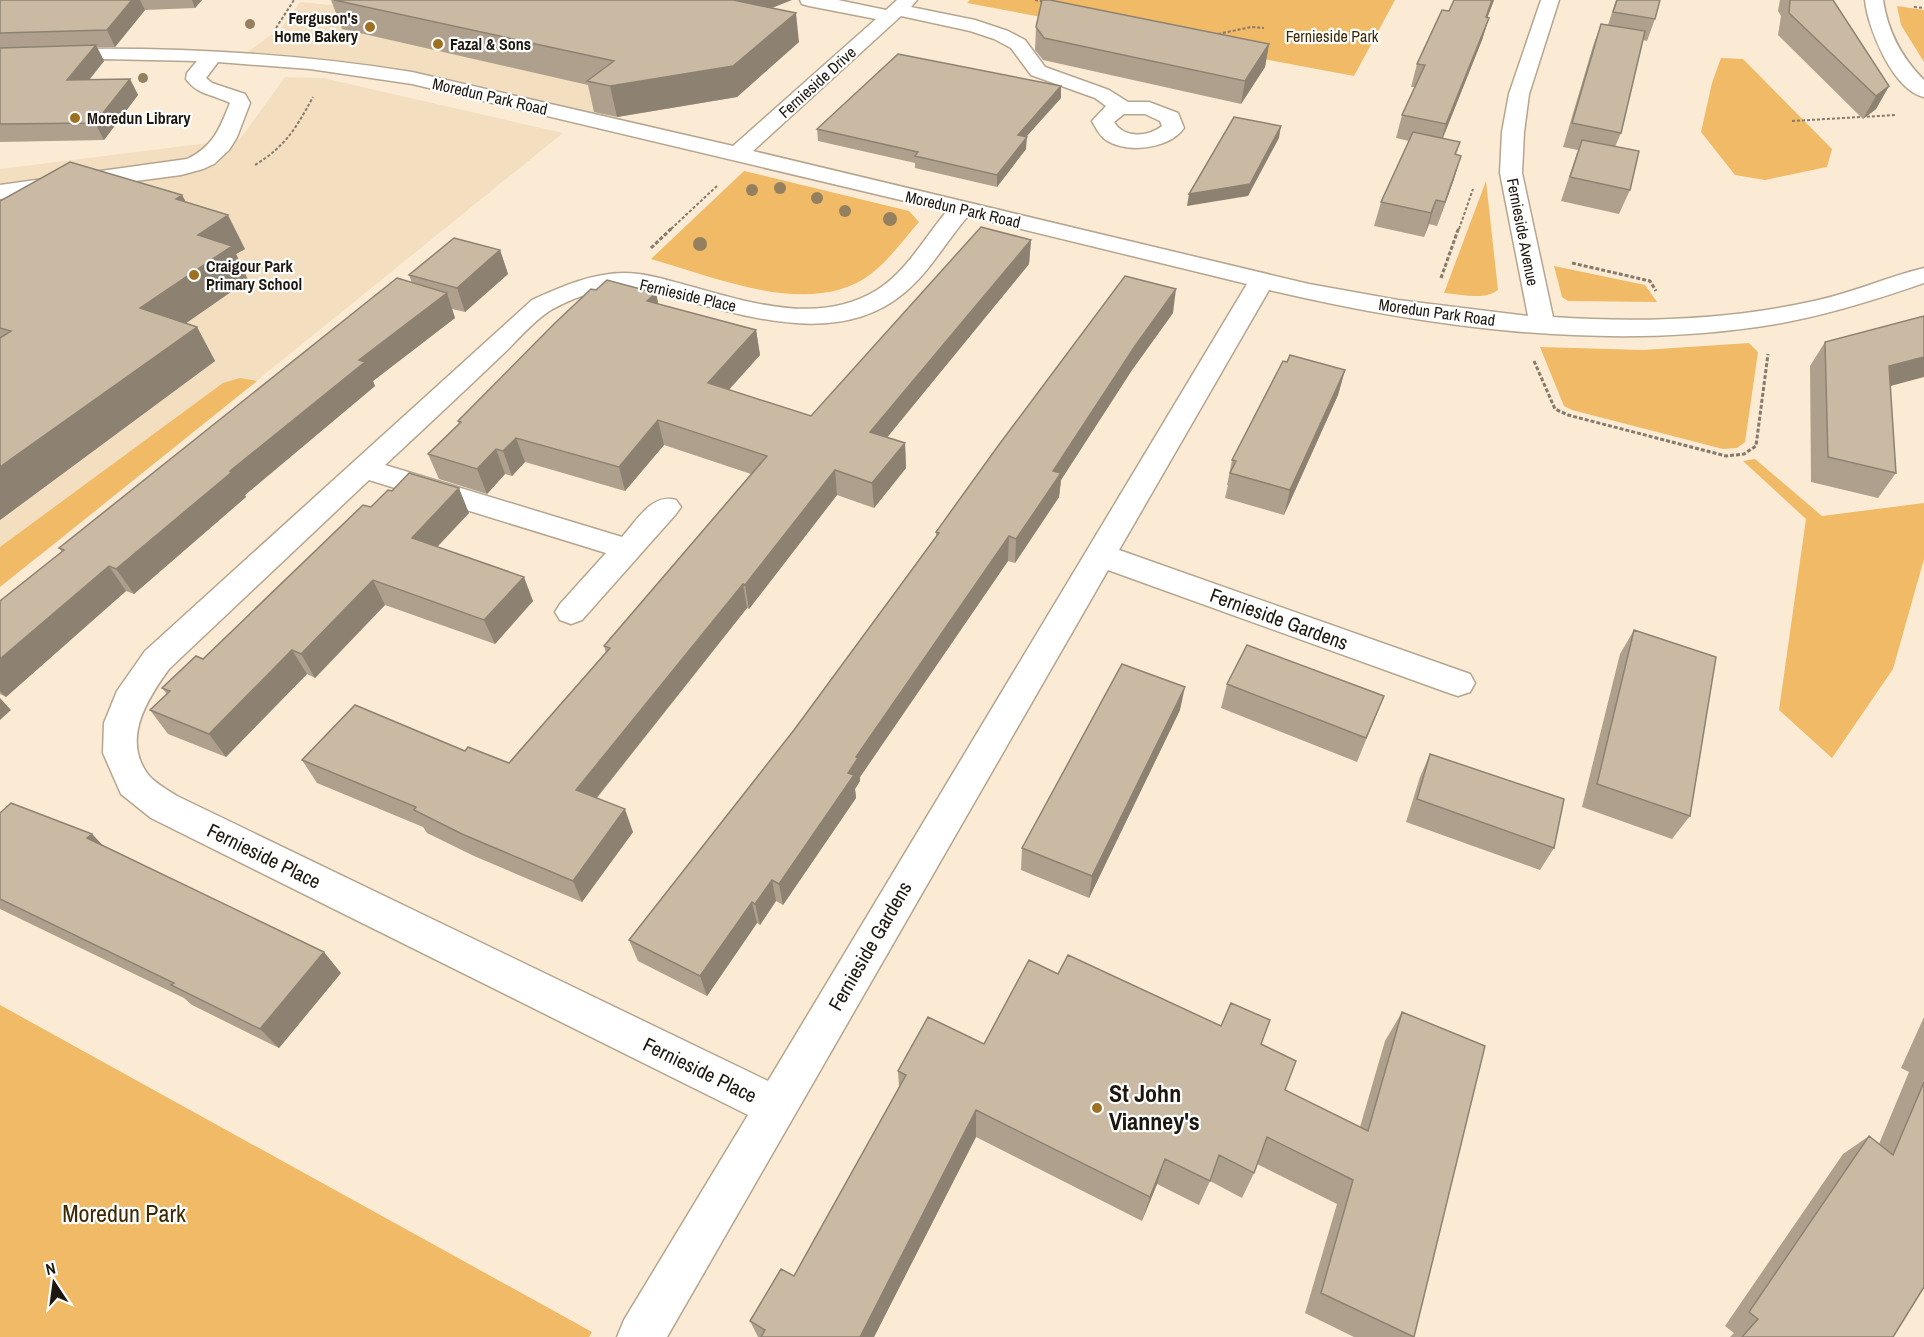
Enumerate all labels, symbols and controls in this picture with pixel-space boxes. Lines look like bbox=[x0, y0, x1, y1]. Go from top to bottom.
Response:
place label: Ferguson's Home Bakery bbox=[274, 7, 359, 47]
marker: Ferguson's Home Bakery bbox=[363, 20, 377, 34]
park label: Fernieside Park bbox=[1286, 25, 1379, 47]
place label: Fazal & Sons bbox=[450, 33, 531, 55]
marker: Fazal & Sons bbox=[431, 37, 445, 51]
street label: Fernieside Drive bbox=[774, 41, 860, 123]
street label: Moredun Park Road bbox=[430, 72, 550, 120]
place label: Moredun Library bbox=[87, 107, 191, 129]
marker: Moredun Library bbox=[68, 111, 82, 125]
street label: Fernieside Avenue bbox=[1502, 176, 1544, 288]
street label: Moredun Park Road bbox=[903, 185, 1023, 233]
place label: Craigour Park Primary School bbox=[206, 255, 302, 295]
marker: Craigour Park Primary School bbox=[187, 268, 201, 282]
street label: Fernieside Place bbox=[638, 273, 738, 317]
street label: Moredun Park Road bbox=[1377, 293, 1497, 331]
street label: Fernieside Gardens bbox=[1206, 581, 1352, 656]
street label: Fernieside Place bbox=[203, 816, 325, 895]
street label: Fernieside Gardens bbox=[822, 876, 918, 1015]
street label: Fernieside Place bbox=[639, 1030, 761, 1109]
place label: St John Vianney's bbox=[1109, 1077, 1200, 1137]
marker: St John Vianney's bbox=[1090, 1101, 1104, 1115]
park label: Moredun Park bbox=[62, 1197, 186, 1229]
north arrow bbox=[24, 1253, 84, 1313]
text: N bbox=[44, 1257, 58, 1280]

